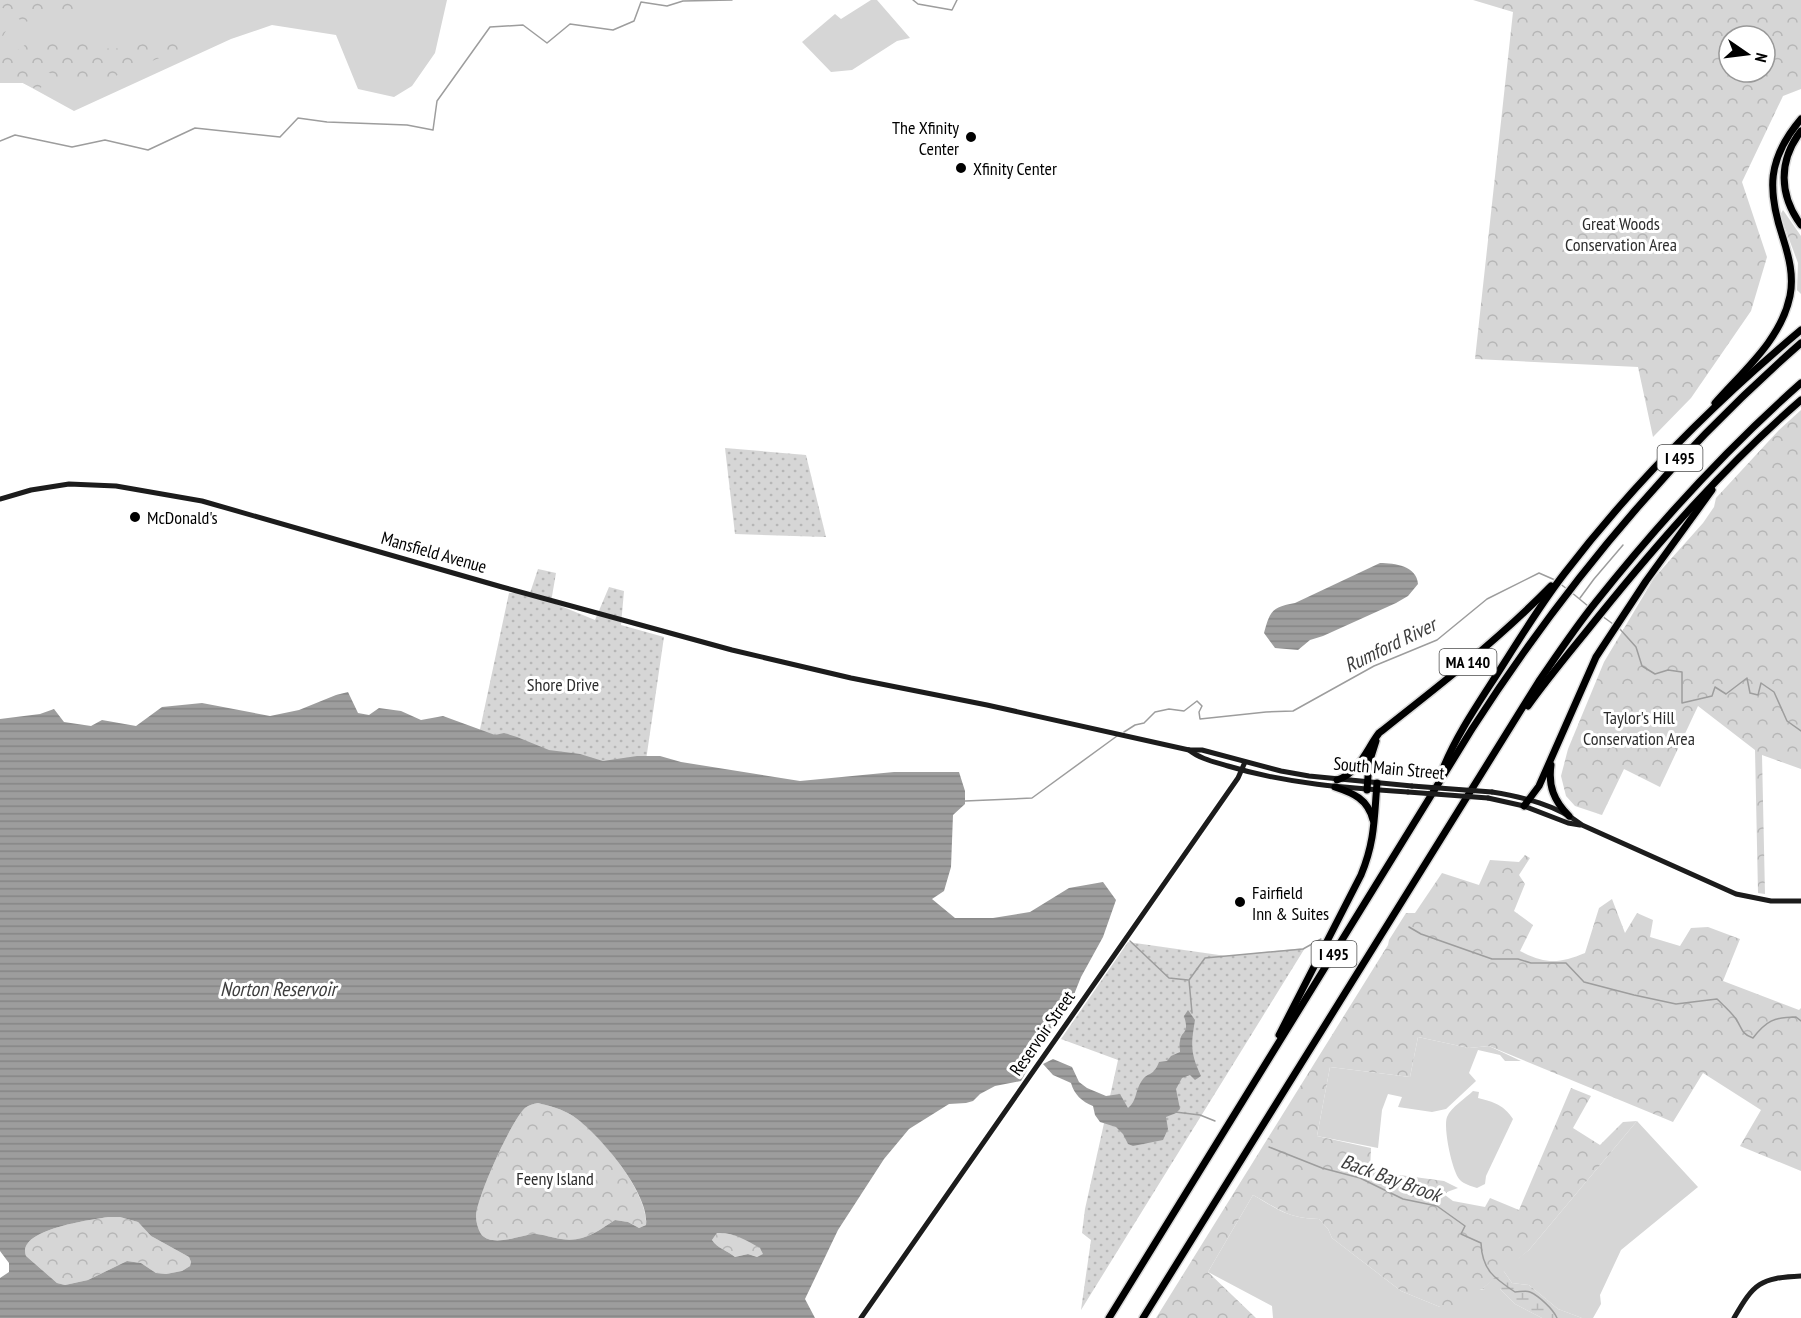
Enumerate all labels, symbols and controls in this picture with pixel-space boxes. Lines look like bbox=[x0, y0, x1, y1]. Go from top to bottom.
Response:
north arrow bbox=[1717, 24, 1777, 84]
text: N bbox=[1751, 51, 1772, 64]
place label: The Xfinity Center bbox=[892, 116, 959, 160]
marker: The Xfinity Center bbox=[964, 130, 978, 144]
place label: Xfinity Center bbox=[973, 157, 1057, 180]
marker: Xfinity Center bbox=[954, 161, 968, 175]
park label: Great Woods Conservation Area bbox=[1565, 212, 1677, 256]
road number: I 495 bbox=[1658, 445, 1702, 471]
place label: McDonald's bbox=[147, 506, 218, 529]
marker: McDonald's bbox=[128, 510, 142, 524]
street label: Mansfield Avenue bbox=[379, 526, 489, 578]
water label: Rumford River bbox=[1340, 611, 1442, 678]
road number: MA 140 bbox=[1440, 649, 1496, 675]
park label: Shore Drive bbox=[527, 673, 599, 696]
park label: Taylor's Hill Conservation Area bbox=[1583, 706, 1695, 750]
street label: South Main Street bbox=[1332, 752, 1446, 784]
place label: Fairfield Inn & Suites bbox=[1252, 881, 1329, 925]
marker: Fairfield Inn & Suites bbox=[1233, 895, 1247, 909]
road number: I 495 bbox=[1312, 941, 1356, 967]
water label: Norton Reservoir bbox=[220, 976, 339, 1002]
street label: Reservoir Street bbox=[1004, 986, 1080, 1080]
water label: Back Bay Brook bbox=[1337, 1148, 1447, 1209]
park label: Feeny Island bbox=[516, 1167, 594, 1190]

